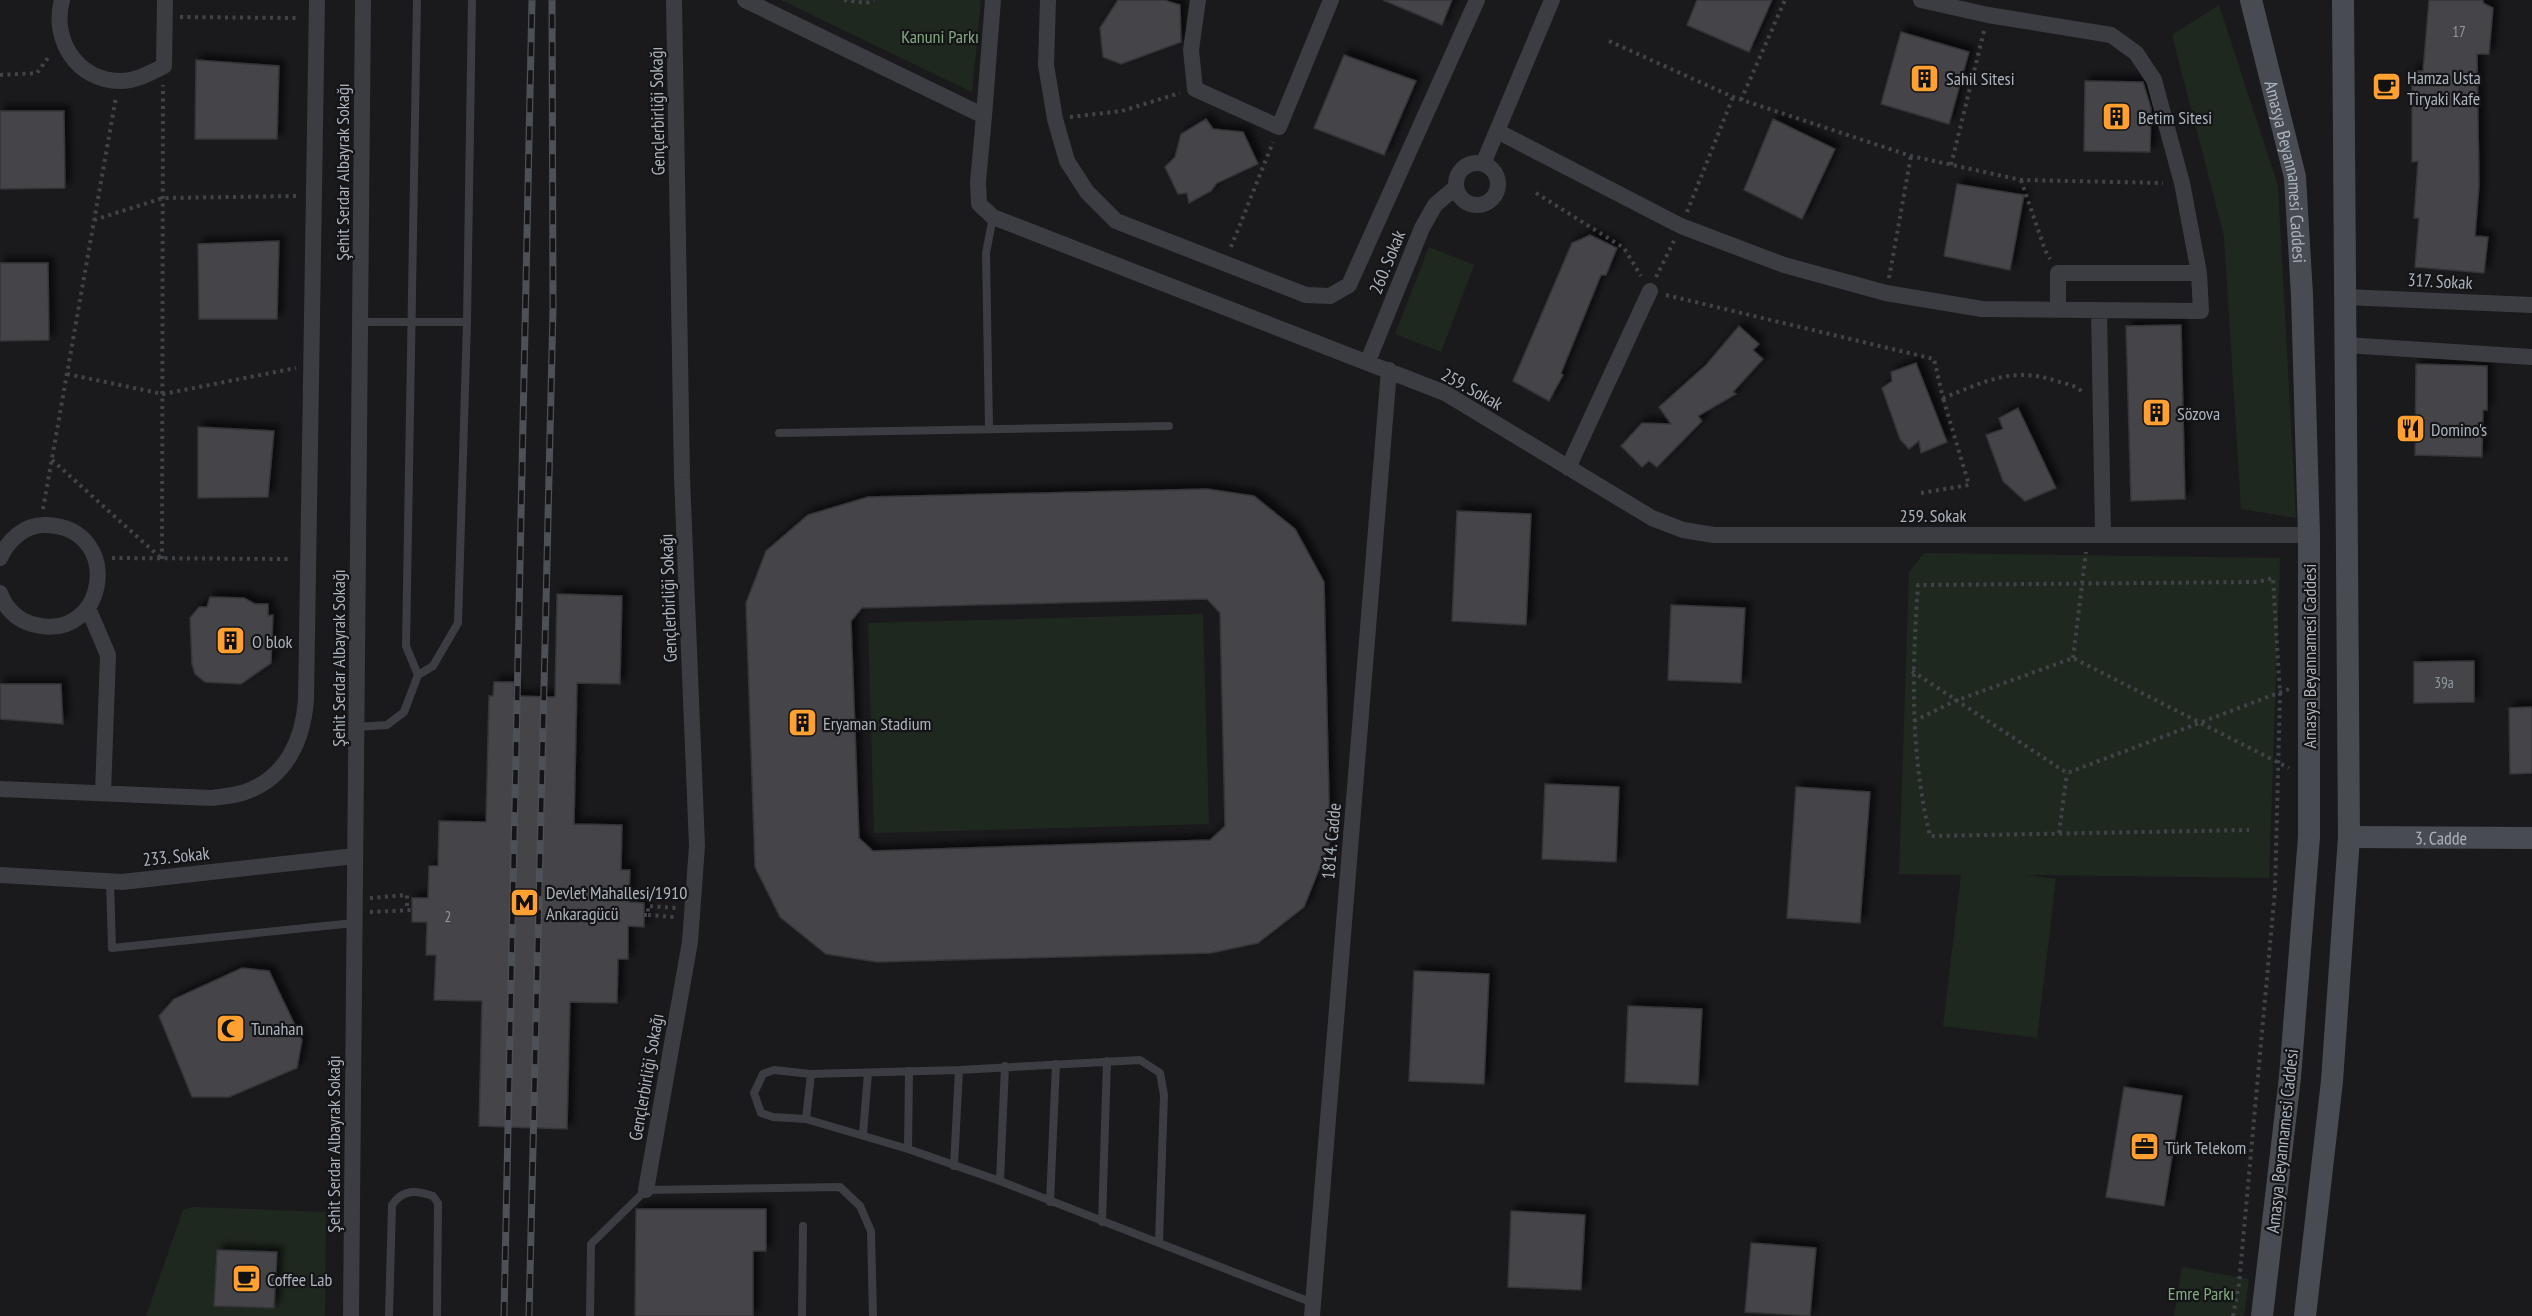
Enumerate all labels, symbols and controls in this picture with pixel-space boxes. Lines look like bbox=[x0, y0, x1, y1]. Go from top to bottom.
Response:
house number: 17 bbox=[2452, 22, 2466, 41]
park label: Kanuni Parkı bbox=[901, 25, 979, 48]
street label: Gençlerbirliği Sokağı bbox=[644, 46, 670, 176]
building icon: Sahil Sitesi bbox=[1909, 62, 1941, 94]
place label: Hamza Usta Tiryaki Kafe bbox=[2407, 66, 2481, 110]
place label: Sahil Sitesi bbox=[1946, 67, 2015, 90]
cafe icon: Hamza Usta Tiryaki Kafe bbox=[2370, 71, 2402, 103]
street label: Amasya Beyannamesi Caddesi bbox=[2260, 78, 2312, 264]
street label: Şehit Serdar Albayrak Sokağı bbox=[331, 83, 354, 261]
building icon: Betim Sitesi bbox=[2101, 101, 2133, 133]
place label: Betim Sitesi bbox=[2138, 106, 2212, 129]
street label: 260. Sokak bbox=[1364, 227, 1410, 297]
street label: 317. Sokak bbox=[2407, 268, 2473, 294]
street label: 259. Sokak bbox=[1437, 363, 1507, 415]
building icon: Sözova bbox=[2140, 397, 2172, 429]
place label: Sözova bbox=[2177, 402, 2220, 425]
restaurant icon: Domino's bbox=[2394, 413, 2426, 445]
place label: Domino's bbox=[2431, 418, 2487, 441]
street label: 259. Sokak bbox=[1900, 504, 1966, 527]
street label: Gençlerbirliği Sokağı bbox=[654, 533, 682, 663]
street label: Amasya Beyannamesi Caddesi bbox=[2298, 563, 2321, 749]
street label: Şehit Serdar Albayrak Sokağı bbox=[327, 569, 350, 747]
building icon: O blok bbox=[215, 625, 247, 657]
place label: O blok bbox=[252, 630, 292, 653]
house number: 39a bbox=[2434, 673, 2454, 692]
building icon: Eryaman Stadium bbox=[786, 707, 818, 739]
place label: Eryaman Stadium bbox=[823, 712, 931, 735]
street label: 1814. Cadde bbox=[1316, 802, 1346, 880]
street label: 3. Cadde bbox=[2415, 826, 2467, 849]
street label: 233. Sokak bbox=[142, 841, 210, 871]
place label: Devlet Mahallesi/1910 Ankaragücü bbox=[546, 881, 687, 925]
metro station icon: Devlet Mahallesi/1910 Ankaragücü bbox=[509, 886, 541, 918]
house number: 2 bbox=[445, 907, 451, 926]
mosque icon: Tunahan bbox=[214, 1012, 246, 1044]
street label: Gençlerbirliği Sokağı bbox=[623, 1012, 669, 1142]
place label: Tunahan bbox=[251, 1017, 303, 1040]
street label: Amasya Beyannamesi Caddesi bbox=[2261, 1048, 2303, 1234]
street label: Şehit Serdar Albayrak Sokağı bbox=[322, 1055, 345, 1233]
office icon: Türk Telekom bbox=[2128, 1131, 2160, 1163]
place label: Türk Telekom bbox=[2165, 1136, 2246, 1159]
cafe icon: Coffee Lab bbox=[230, 1263, 262, 1295]
place label: Coffee Lab bbox=[267, 1268, 332, 1291]
park label: Emre Parkı bbox=[2168, 1282, 2234, 1305]

